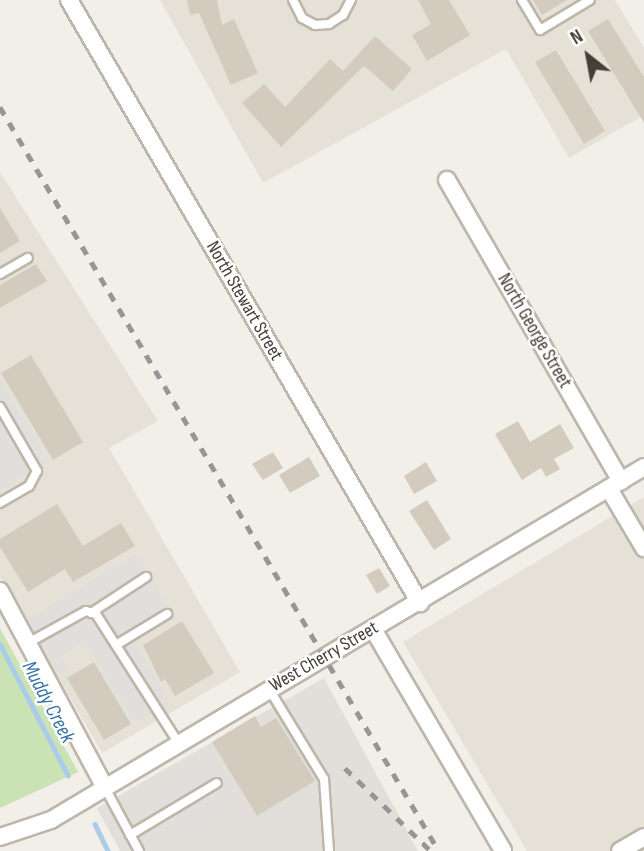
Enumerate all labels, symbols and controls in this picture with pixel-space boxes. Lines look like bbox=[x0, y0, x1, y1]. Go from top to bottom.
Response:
north arrow bbox=[553, 21, 623, 91]
text: N bbox=[567, 25, 587, 50]
street label: North Stewart Street bbox=[201, 237, 287, 365]
street label: North George Street bbox=[492, 270, 576, 392]
street label: West Cherry Street bbox=[266, 617, 382, 697]
water label: Muddy Creek bbox=[16, 657, 80, 747]

